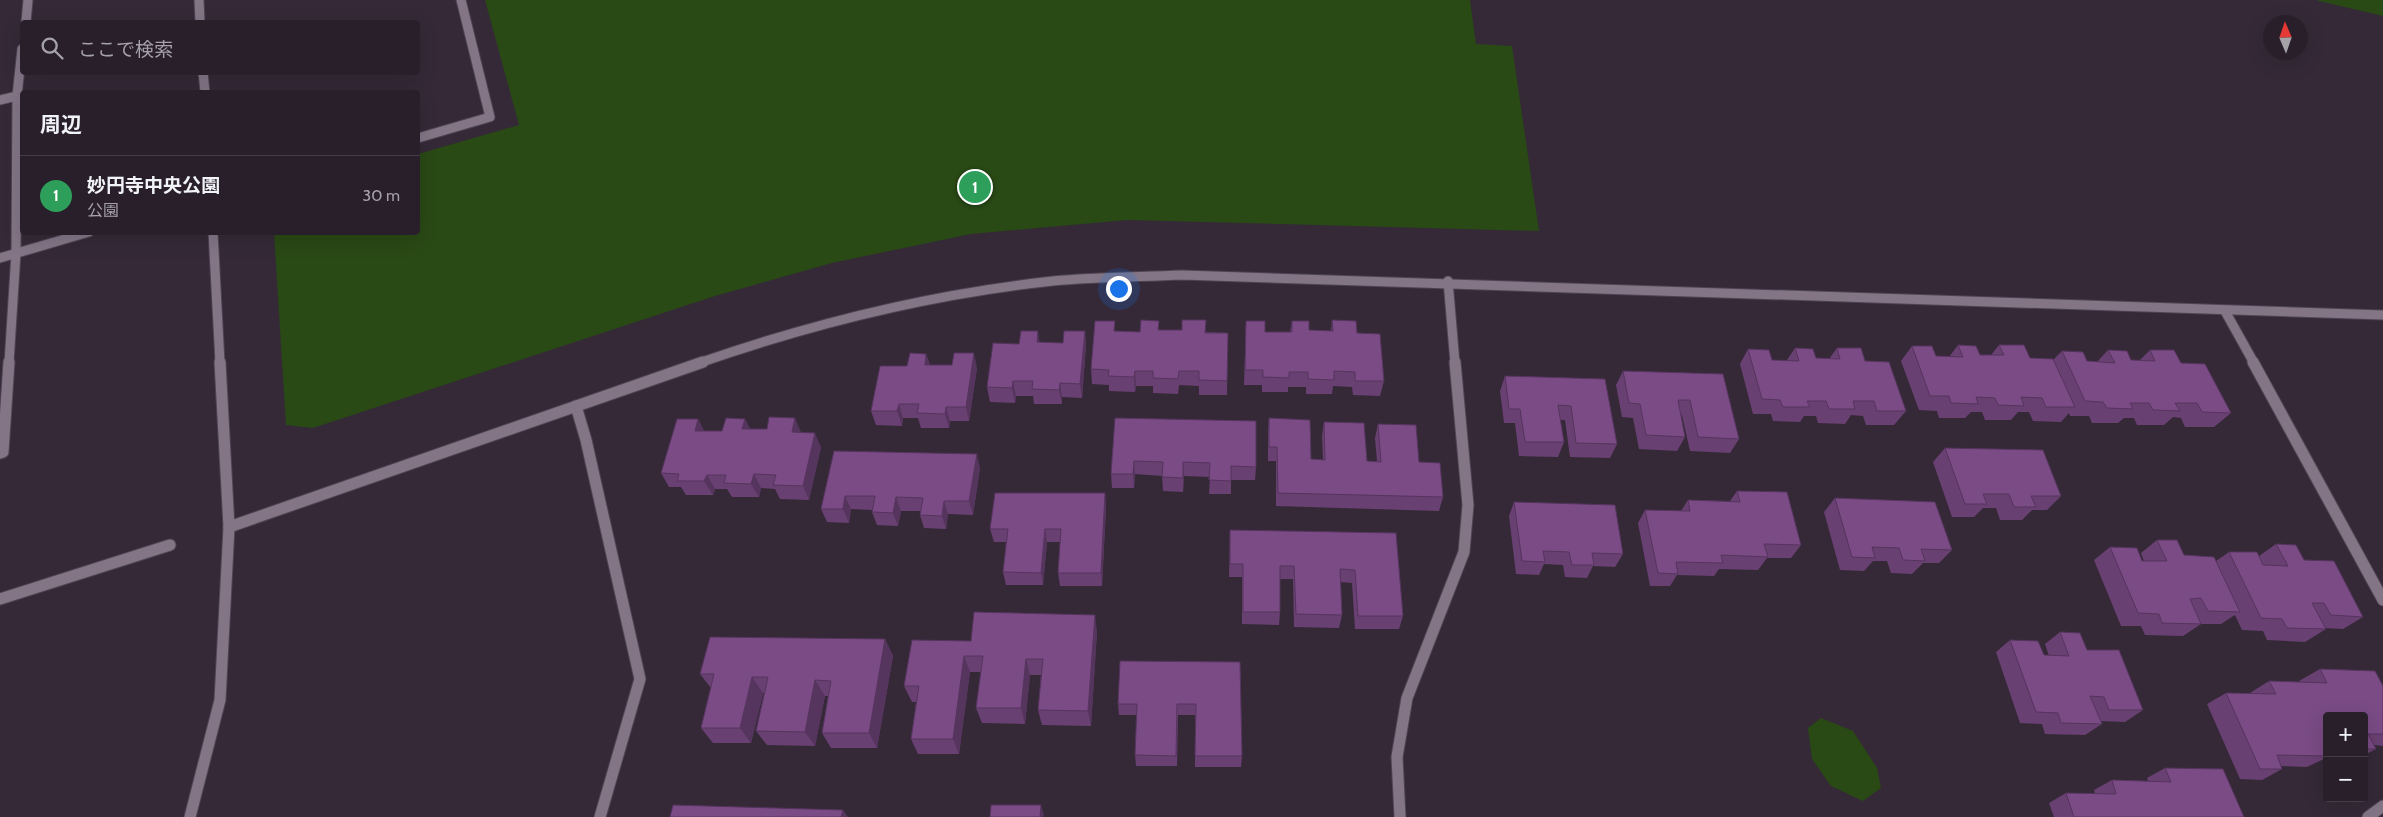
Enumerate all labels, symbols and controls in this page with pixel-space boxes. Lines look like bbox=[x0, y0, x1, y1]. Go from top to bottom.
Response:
north arrow bbox=[2263, 15, 2308, 60]
search box bbox=[20, 20, 420, 75]
icon: search bbox=[38, 34, 66, 62]
text: ここで検索 bbox=[78, 38, 173, 61]
text: 周辺 bbox=[40, 112, 82, 137]
pin: 1 bbox=[959, 168, 991, 206]
text: 妙円寺中央公園 bbox=[87, 174, 220, 197]
text: 1 bbox=[53, 186, 59, 205]
text: 30 m bbox=[363, 186, 400, 205]
text: 公園 bbox=[87, 201, 119, 220]
your location bbox=[1106, 276, 1132, 302]
map controls bbox=[2323, 712, 2368, 802]
button: + bbox=[2323, 712, 2368, 757]
button: − bbox=[2323, 757, 2368, 802]

